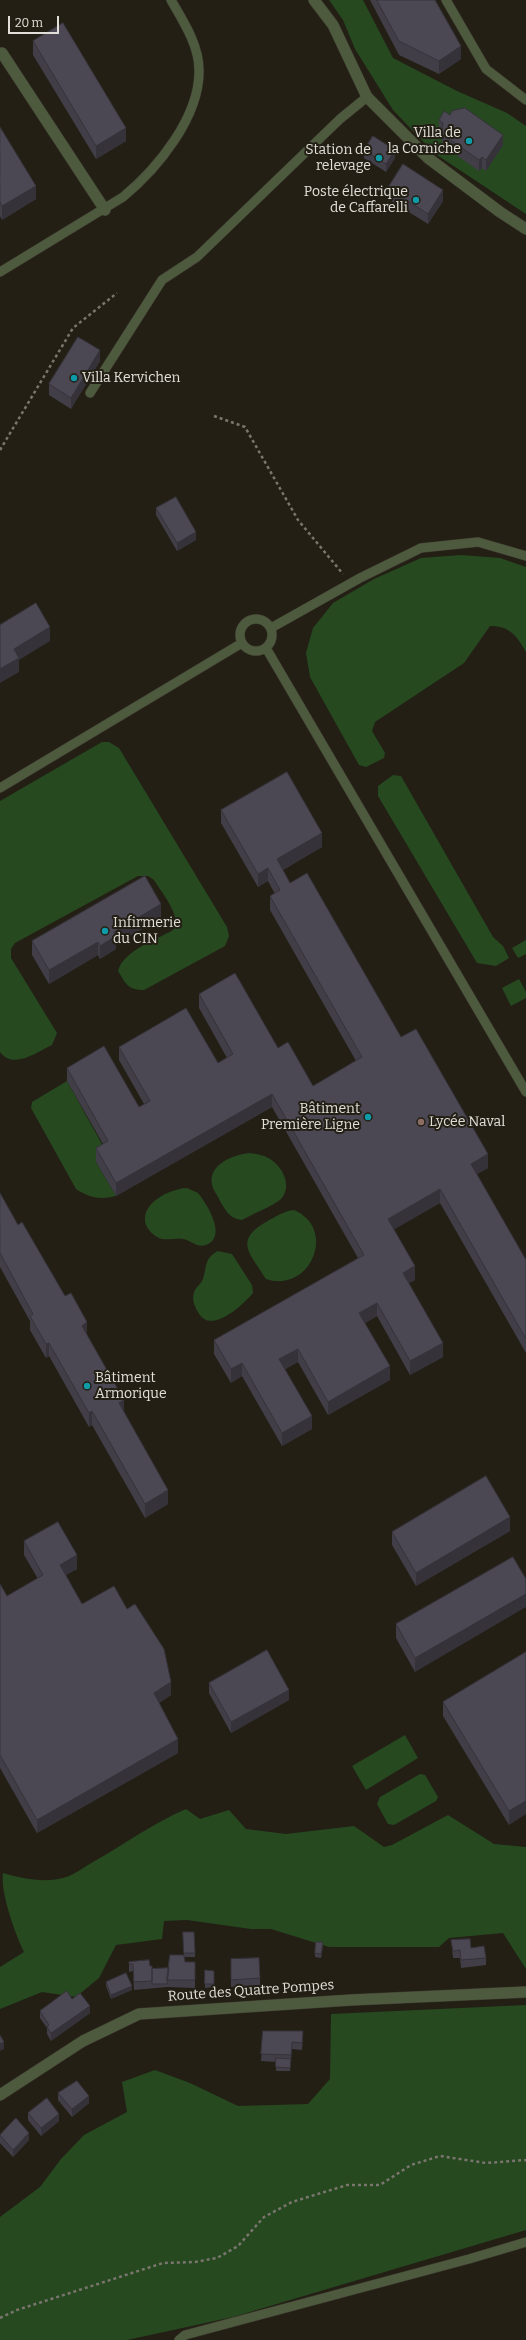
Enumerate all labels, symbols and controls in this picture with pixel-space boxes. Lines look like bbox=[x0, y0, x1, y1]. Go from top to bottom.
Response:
scale bar bbox=[10, 8, 61, 34]
text: 20 m bbox=[15, 16, 43, 30]
place label: Villa de la Corniche bbox=[388, 125, 461, 158]
marker: Villa de la Corniche bbox=[464, 136, 474, 146]
place label: Station de relevage bbox=[305, 142, 371, 174]
marker: Station de relevage bbox=[374, 153, 384, 163]
place label: Poste électrique de Caffarelli bbox=[304, 184, 408, 216]
marker: Poste électrique de Caffarelli bbox=[411, 195, 421, 205]
place label: Villa Kervichen bbox=[82, 370, 180, 386]
marker: Villa Kervichen bbox=[69, 373, 79, 383]
place label: Infirmerie du CIN bbox=[113, 915, 181, 948]
marker: Infirmerie du CIN bbox=[100, 926, 110, 936]
place label: Bâtiment Première Ligne bbox=[261, 1101, 360, 1134]
marker: Bâtiment Première Ligne bbox=[363, 1112, 373, 1122]
place label: Lycée Naval bbox=[429, 1114, 505, 1130]
marker: Lycée Naval bbox=[416, 1117, 426, 1127]
place label: Bâtiment Armorique bbox=[95, 1370, 167, 1402]
marker: Bâtiment Armorique bbox=[82, 1381, 92, 1391]
street label: Route des Quatre Pompes bbox=[167, 1977, 335, 2005]

